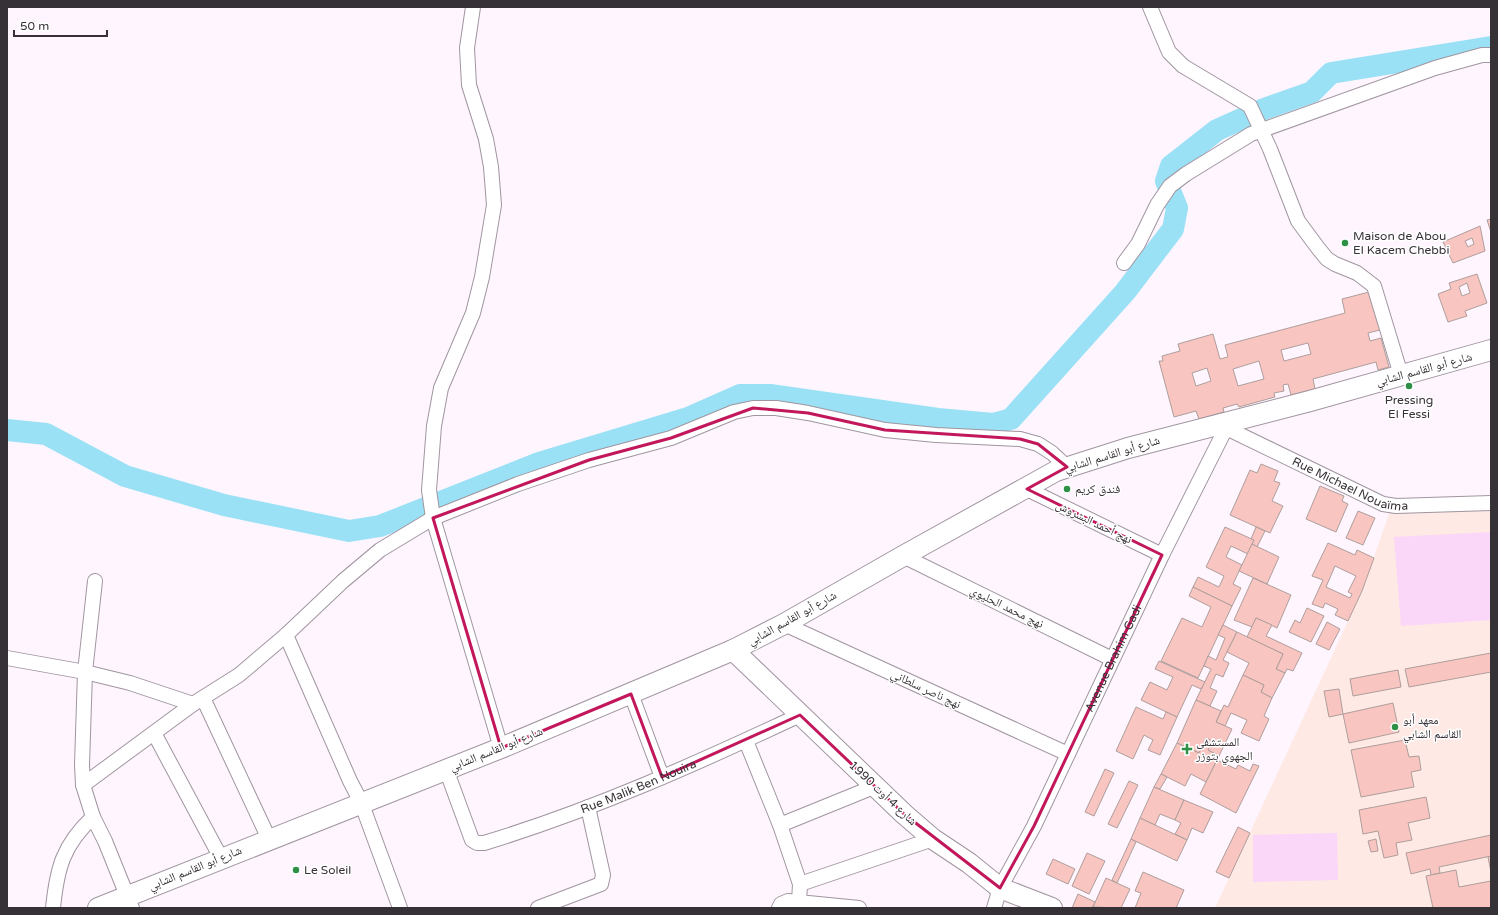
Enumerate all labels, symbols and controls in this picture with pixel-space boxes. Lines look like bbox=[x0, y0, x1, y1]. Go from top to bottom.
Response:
scale bar bbox=[14, 12, 107, 38]
text: 50 m bbox=[20, 19, 49, 33]
place label: Maison de Abou El Kacem Chebbi bbox=[1353, 229, 1449, 257]
marker: Maison de Abou El Kacem Chebbi bbox=[1340, 238, 1350, 248]
street label: شارع أبو القاسم الشابي bbox=[1374, 349, 1475, 392]
marker: Pressing El Fessi bbox=[1404, 381, 1414, 391]
place label: Pressing El Fessi bbox=[1385, 393, 1433, 421]
street label: شارع أبو القاسم الشابي bbox=[1063, 433, 1162, 478]
street label: Rue Michael Nouaïma bbox=[1290, 454, 1408, 514]
place label: فندق كريم bbox=[1075, 482, 1120, 497]
marker: فندق كريم bbox=[1062, 484, 1072, 494]
street label: نهج أحمد البشروش bbox=[1054, 498, 1134, 547]
street label: نهج محمد الحليوي bbox=[967, 583, 1046, 634]
street label: شارع أبو القاسم الشابي bbox=[745, 588, 840, 651]
street label: Avenue Brahim Gadi bbox=[1082, 603, 1144, 714]
street label: نهج ناصر سلطاني bbox=[887, 667, 963, 714]
place label: معهد أبو القاسم الشابي bbox=[1403, 713, 1462, 744]
marker: معهد أبو القاسم الشابي bbox=[1390, 722, 1400, 732]
street label: شارع أبو القاسم الشابي bbox=[447, 724, 546, 777]
place label: المستشفى الجهوي بتوزر bbox=[1195, 735, 1253, 766]
marker: المستشفى الجهوي بتوزر bbox=[1181, 743, 1193, 755]
street label: Rue Malik Ben Nouira bbox=[579, 756, 698, 816]
street label: شارع 4 أوت 1990 bbox=[846, 758, 920, 829]
street label: شارع أبو القاسم الشابي bbox=[146, 843, 245, 896]
place label: Le Soleil bbox=[304, 863, 351, 877]
marker: Le Soleil bbox=[291, 865, 301, 875]

